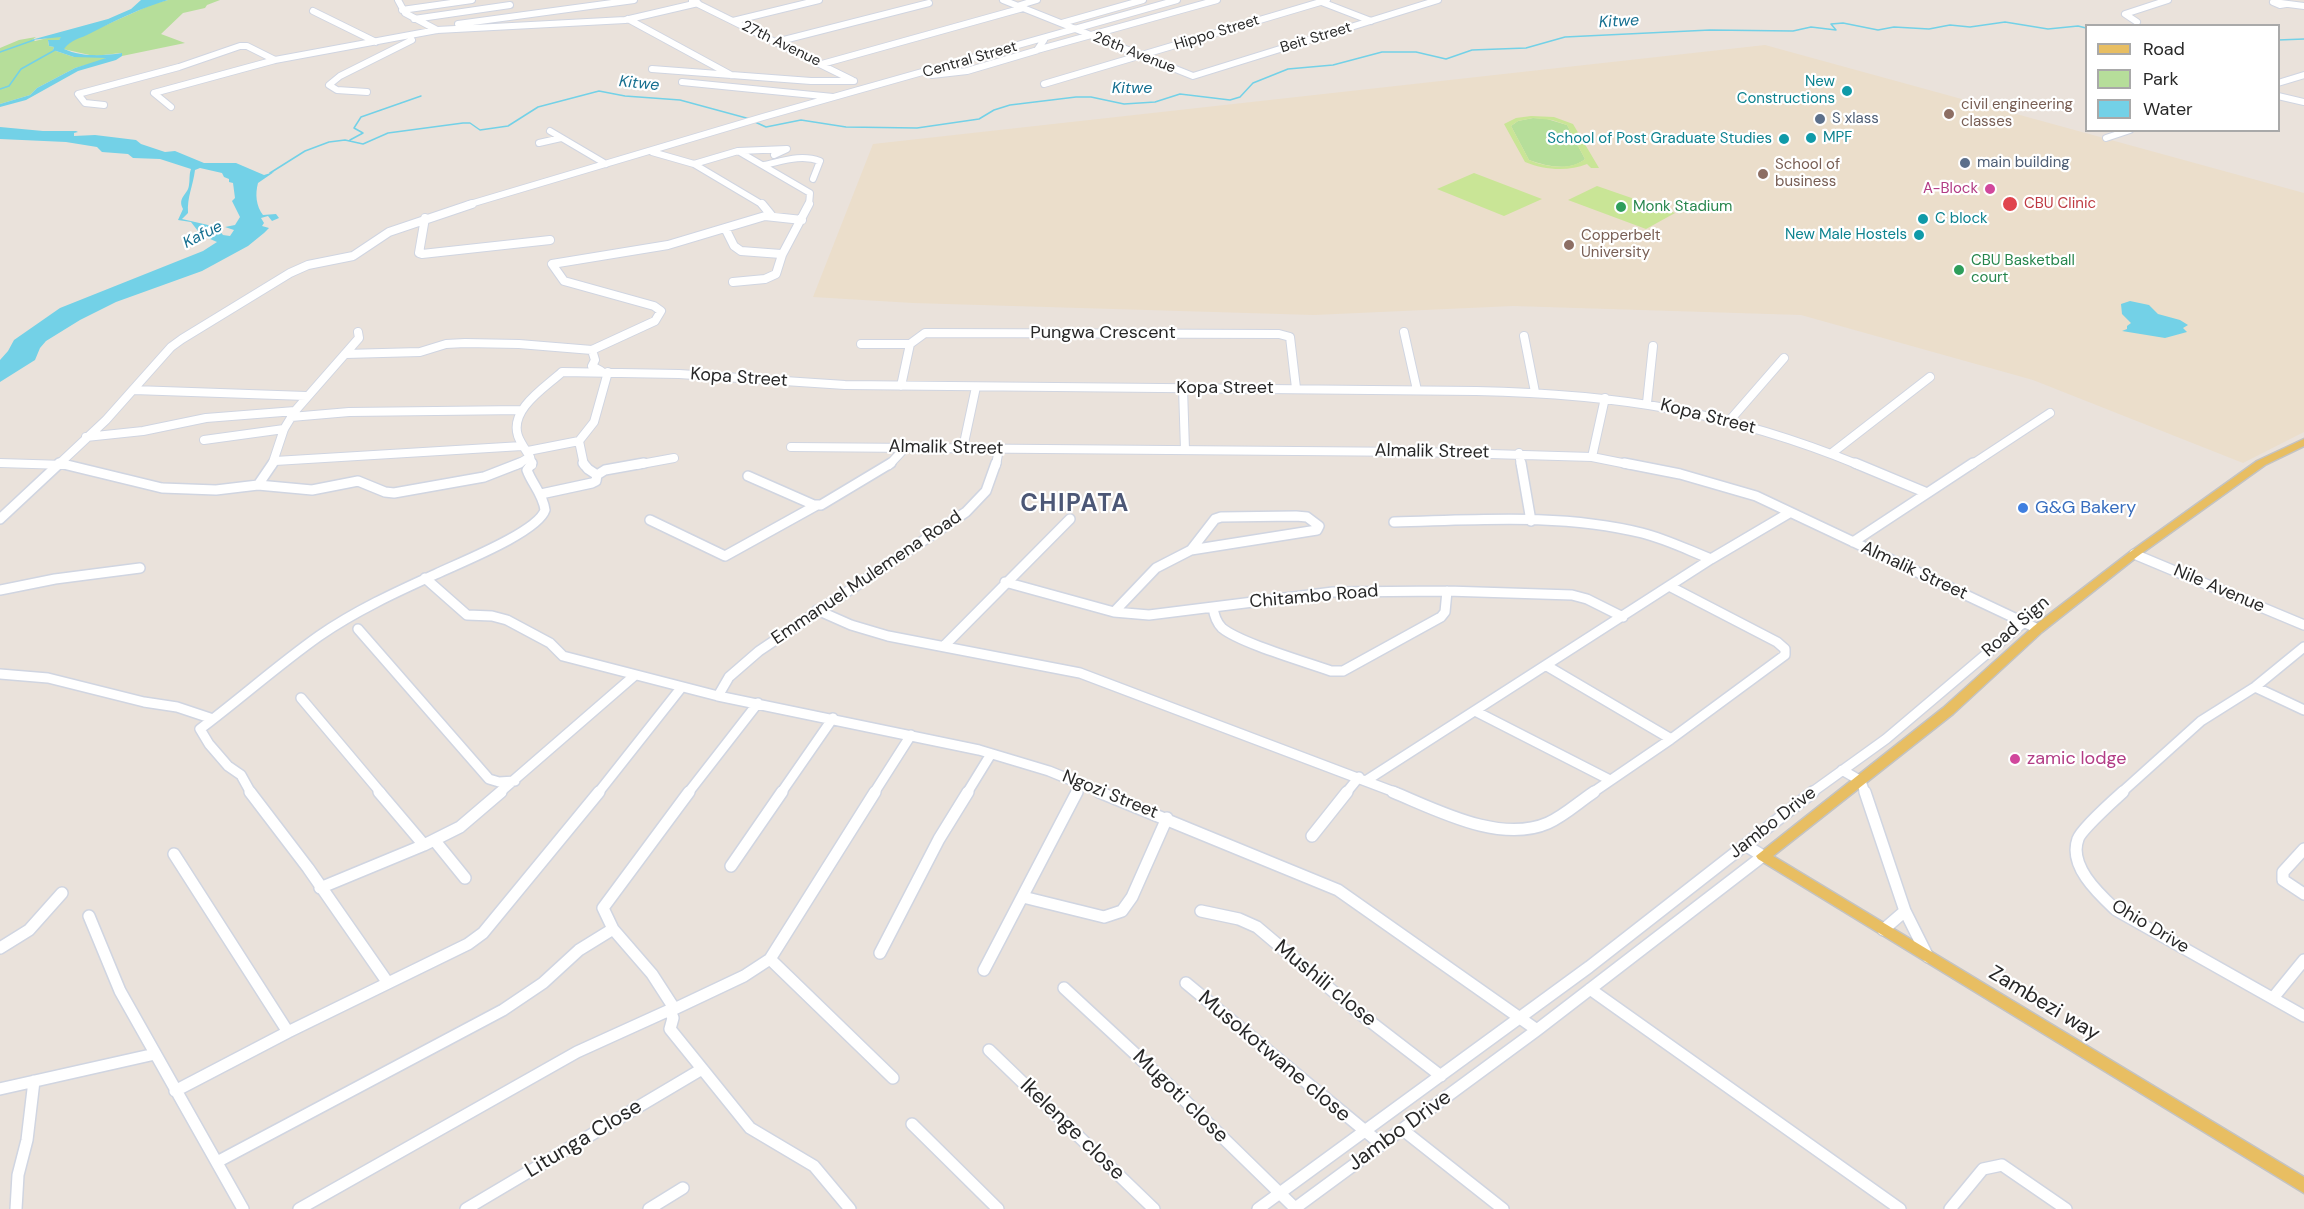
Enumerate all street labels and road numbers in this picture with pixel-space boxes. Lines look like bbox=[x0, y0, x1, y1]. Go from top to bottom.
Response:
street label: Hippo Street bbox=[1172, 12, 1262, 54]
street label: 27th Avenue bbox=[738, 17, 824, 71]
street label: Beit Street bbox=[1278, 19, 1354, 57]
street label: 26th Avenue bbox=[1090, 28, 1178, 78]
street label: Central Street bbox=[921, 38, 1019, 82]
street label: Pungwa Crescent bbox=[1030, 322, 1176, 344]
street label: Kopa Street bbox=[690, 364, 788, 392]
street label: Kopa Street bbox=[1176, 377, 1274, 399]
street label: Kopa Street bbox=[1658, 395, 1758, 439]
street label: Almalik Street bbox=[888, 436, 1004, 460]
street label: Almalik Street bbox=[1374, 440, 1490, 464]
street label: Emmanuel Mulemena Road bbox=[768, 506, 966, 650]
street label: Almalik Street bbox=[1857, 537, 1971, 605]
street label: Nile Avenue bbox=[2170, 560, 2268, 618]
street label: Chitambo Road bbox=[1249, 581, 1379, 613]
street label: Road Sign bbox=[1978, 592, 2054, 662]
street label: Ngozi Street bbox=[1059, 766, 1161, 824]
street label: Jambo Drive bbox=[1725, 782, 1821, 864]
street label: Ohio Drive bbox=[2107, 895, 2193, 959]
street label: Mushili close bbox=[1269, 935, 1381, 1033]
street label: Zambezi way bbox=[1984, 961, 2104, 1047]
street label: Musokotwane close bbox=[1193, 986, 1355, 1128]
street label: Mugoti close bbox=[1127, 1045, 1233, 1149]
street label: Ikelenge close bbox=[1014, 1074, 1130, 1186]
street label: Jambo Drive bbox=[1343, 1085, 1457, 1177]
street label: Litunga Close bbox=[521, 1094, 647, 1184]

